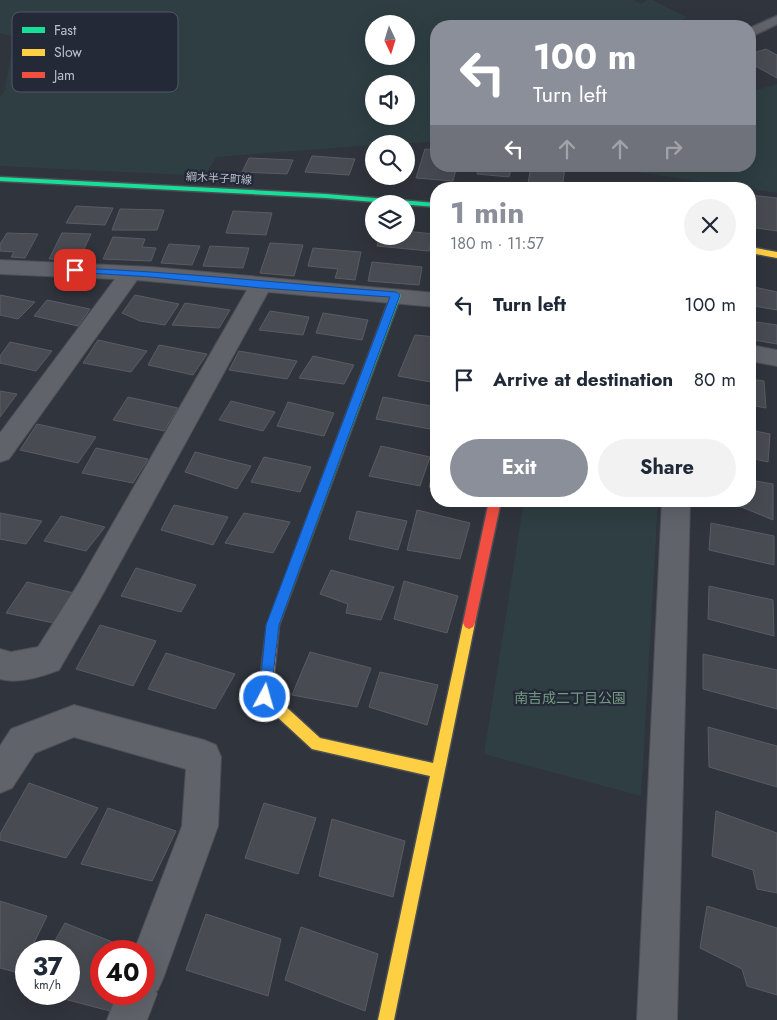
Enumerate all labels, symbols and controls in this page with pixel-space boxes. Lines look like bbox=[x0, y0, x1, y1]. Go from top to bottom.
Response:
legend bbox=[12, 12, 178, 92]
north arrow bbox=[365, 15, 415, 65]
map controls bbox=[365, 15, 415, 245]
text: Fast bbox=[54, 20, 77, 40]
text: 100 m bbox=[533, 32, 636, 82]
icon: left bbox=[450, 40, 515, 105]
text: Slow bbox=[54, 42, 82, 62]
text: Jam bbox=[52, 65, 75, 85]
button: sound bbox=[365, 75, 415, 125]
text: Turn left bbox=[533, 78, 607, 110]
button: search bbox=[365, 135, 415, 185]
icon: left bbox=[500, 135, 528, 163]
icon: ahead bbox=[553, 135, 581, 163]
icon: ahead bbox=[606, 135, 634, 163]
icon: right bbox=[659, 135, 687, 163]
street label: 綱木半子町線 bbox=[186, 168, 252, 188]
text: 1 min bbox=[450, 191, 524, 234]
button: layers bbox=[365, 195, 415, 245]
button: close bbox=[684, 199, 736, 251]
text: 180 m · 11:57 bbox=[450, 232, 544, 255]
pin bbox=[54, 249, 96, 291]
icon: arrive bbox=[61, 256, 89, 284]
icon: left bbox=[450, 291, 478, 319]
text: Turn left bbox=[493, 291, 566, 318]
text: 100 m bbox=[684, 291, 736, 318]
icon: arrive bbox=[450, 366, 478, 394]
text: Arrive at destination bbox=[493, 366, 673, 393]
text: 80 m bbox=[694, 366, 736, 393]
button: Exit bbox=[450, 439, 588, 497]
button: Share bbox=[598, 439, 736, 497]
position arrow bbox=[238, 670, 290, 722]
park label: 南吉成二丁目公園 bbox=[514, 688, 626, 708]
speed limit sign: 40 bbox=[90, 940, 155, 1005]
text: 37 bbox=[32, 948, 63, 984]
text: km/h bbox=[34, 976, 61, 994]

